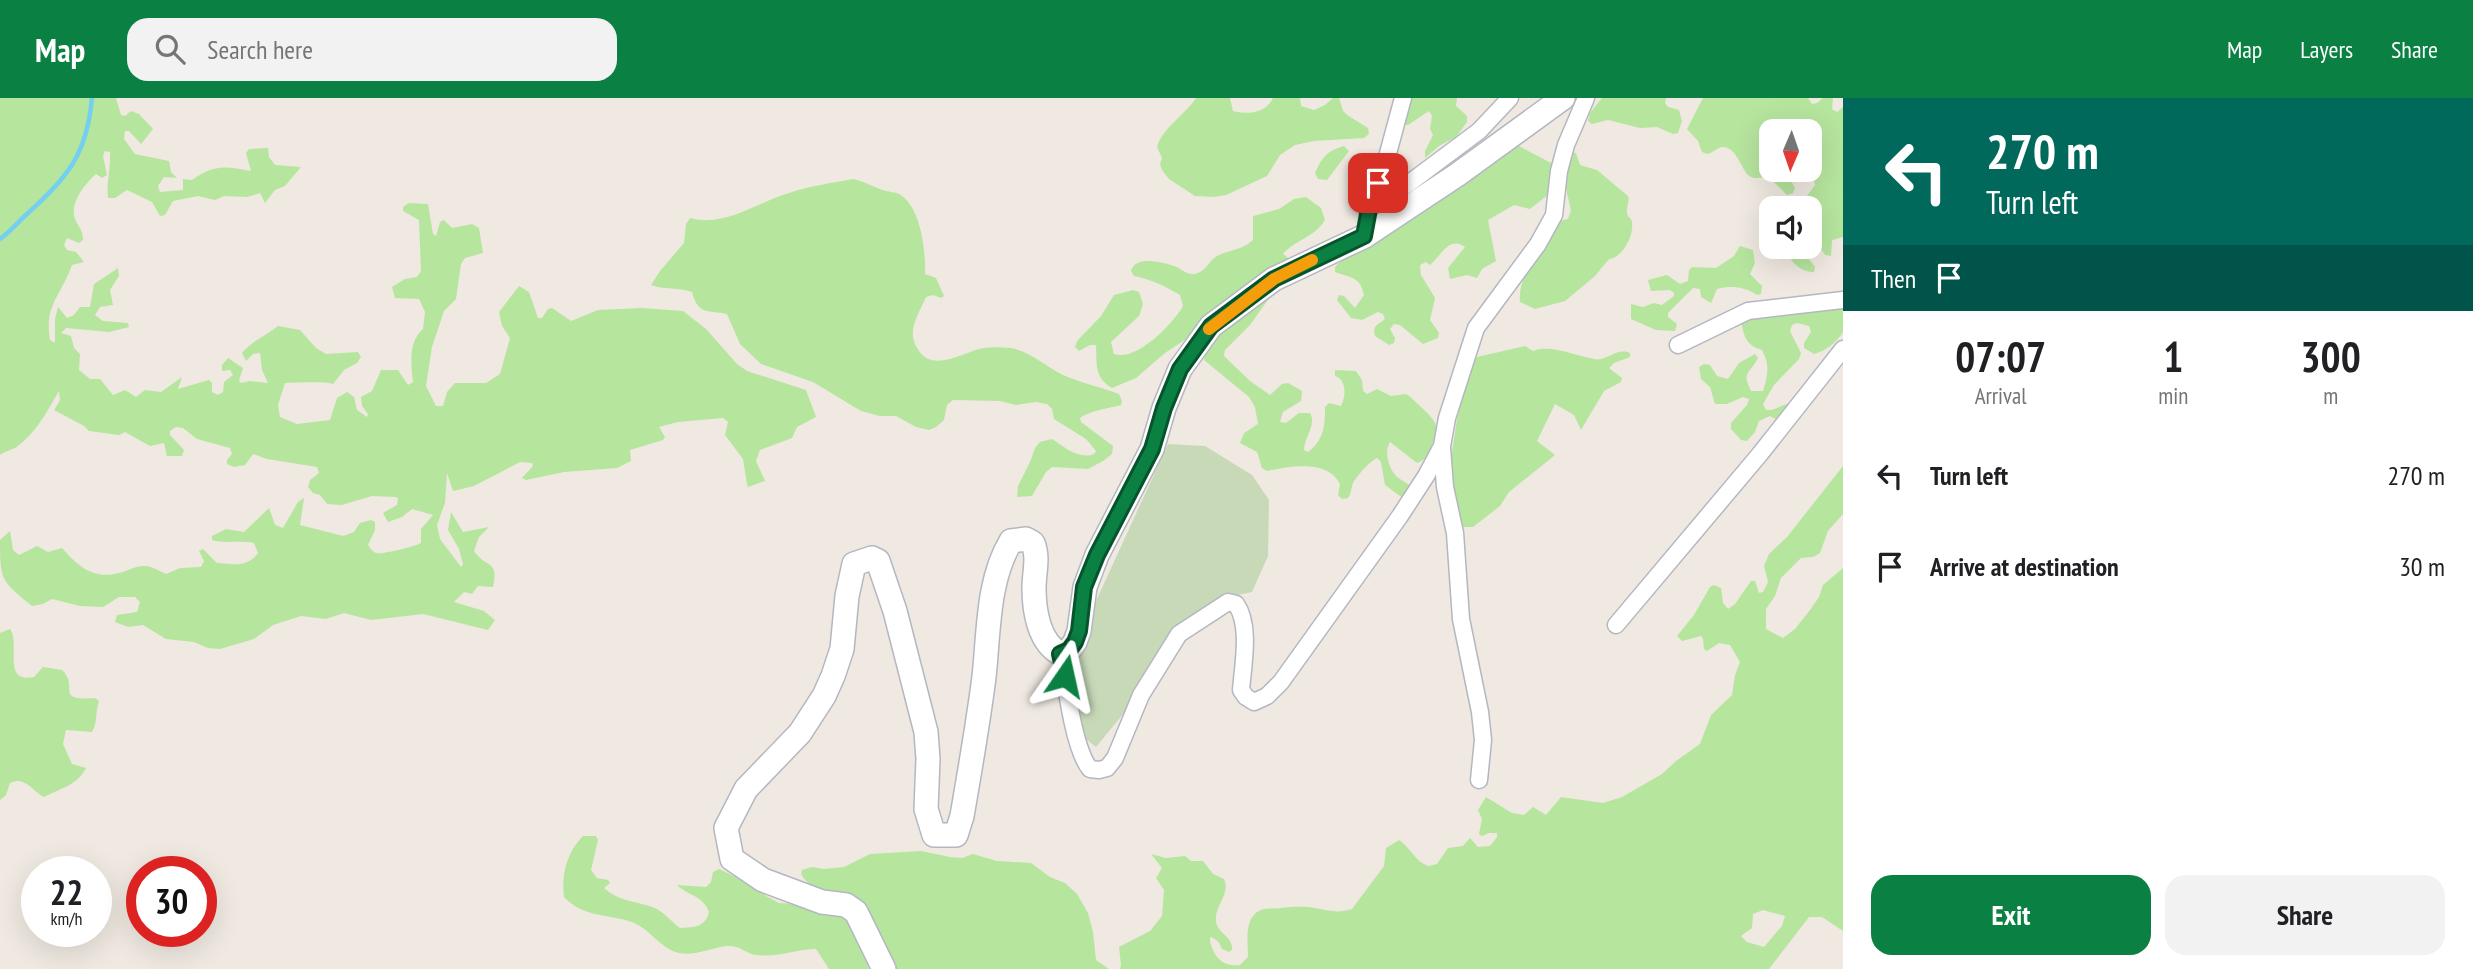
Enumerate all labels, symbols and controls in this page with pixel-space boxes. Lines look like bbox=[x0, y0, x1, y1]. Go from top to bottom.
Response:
search box bbox=[127, 18, 617, 81]
text: Map bbox=[35, 28, 85, 71]
icon: search bbox=[151, 30, 189, 68]
text: Search here bbox=[207, 33, 313, 66]
text: Map bbox=[2227, 34, 2262, 65]
text: Layers bbox=[2300, 34, 2353, 65]
text: Share bbox=[2391, 34, 2438, 65]
north arrow bbox=[1759, 119, 1822, 182]
map controls bbox=[1759, 119, 1822, 259]
text: 270 m bbox=[1986, 119, 2099, 183]
icon: left bbox=[1871, 126, 1962, 217]
pin bbox=[1348, 153, 1408, 213]
icon: arrive bbox=[1359, 164, 1397, 202]
text: Turn left bbox=[1986, 181, 2078, 223]
button: sound bbox=[1759, 196, 1822, 259]
icon: arrive bbox=[1930, 259, 1968, 297]
text: Then bbox=[1871, 262, 1916, 295]
text: 07:07 bbox=[1955, 329, 2046, 384]
text: 1 bbox=[2163, 329, 2183, 384]
text: 300 bbox=[2301, 329, 2361, 384]
text: Arrival bbox=[1975, 381, 2027, 410]
text: min bbox=[2158, 381, 2188, 410]
text: m bbox=[2323, 381, 2338, 410]
icon: left bbox=[1871, 457, 1909, 495]
text: Turn left bbox=[1930, 459, 2008, 492]
text: 270 m bbox=[2387, 459, 2445, 492]
icon: arrive bbox=[1871, 548, 1909, 586]
text: Arrive at destination bbox=[1930, 550, 2119, 583]
text: 30 m bbox=[2399, 550, 2445, 583]
position arrow bbox=[1028, 639, 1102, 713]
speed limit sign: 30 bbox=[126, 856, 217, 947]
text: 22 bbox=[50, 869, 83, 915]
button: Exit bbox=[1871, 875, 2151, 955]
button: Share bbox=[2165, 875, 2445, 955]
text: km/h bbox=[51, 907, 82, 930]

